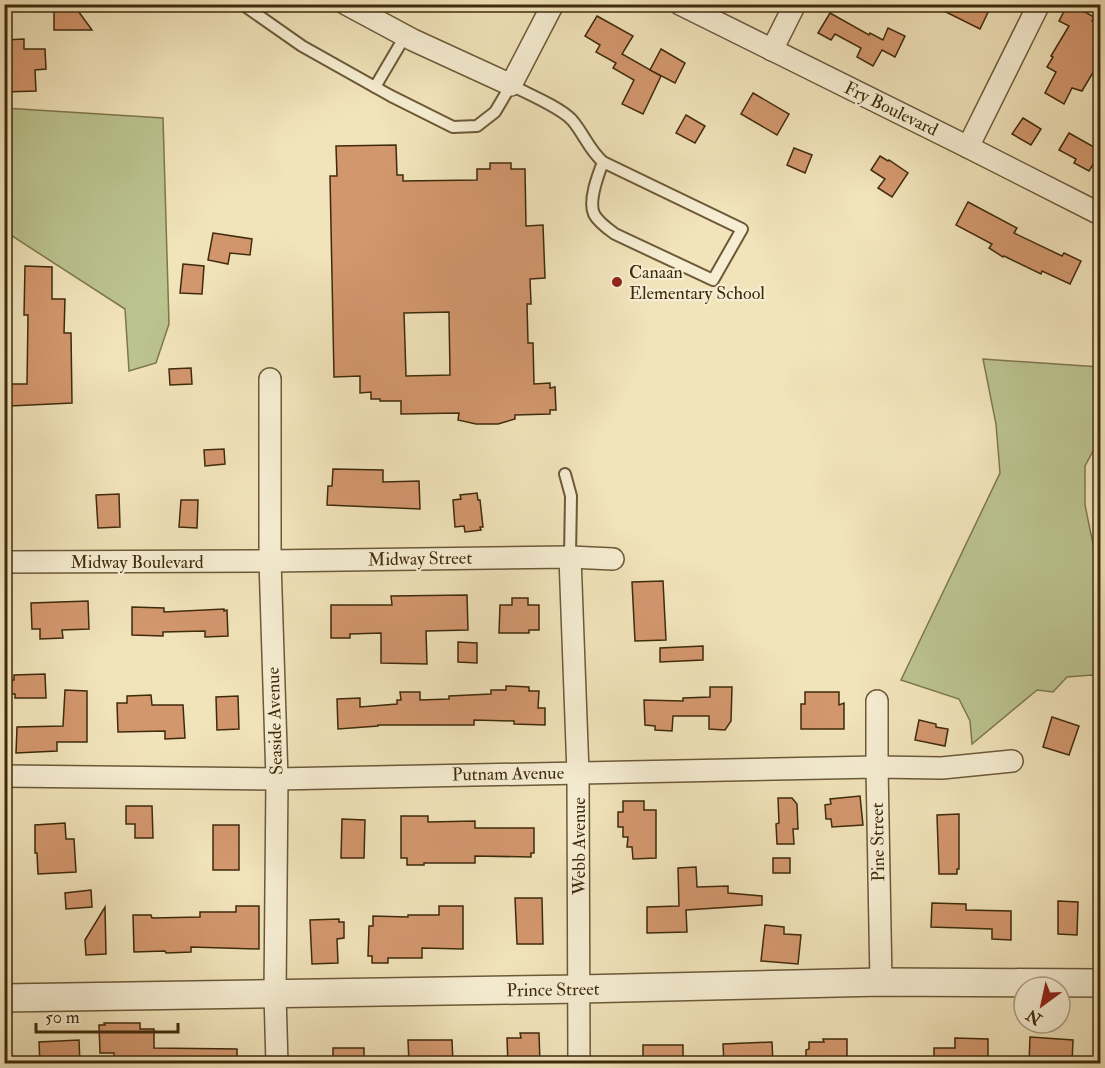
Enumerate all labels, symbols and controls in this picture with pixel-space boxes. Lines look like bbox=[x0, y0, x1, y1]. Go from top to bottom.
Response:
street label: Fry Boulevard bbox=[840, 76, 942, 142]
place label: Canaan Elementary School bbox=[629, 261, 765, 305]
marker: Canaan Elementary School bbox=[610, 275, 624, 289]
street label: Midway Street bbox=[368, 547, 472, 571]
street label: Midway Boulevard bbox=[70, 551, 204, 574]
street label: Seaside Avenue bbox=[262, 666, 288, 775]
street label: Putnam Avenue bbox=[452, 762, 565, 786]
street label: Webb Avenue bbox=[568, 797, 591, 896]
street label: Pine Street bbox=[866, 802, 890, 882]
north arrow bbox=[1012, 975, 1072, 1035]
street label: Prince Street bbox=[506, 978, 600, 1002]
scale bar bbox=[36, 996, 178, 1034]
text: N bbox=[1022, 1004, 1047, 1030]
text: 50 m bbox=[45, 1006, 80, 1029]

